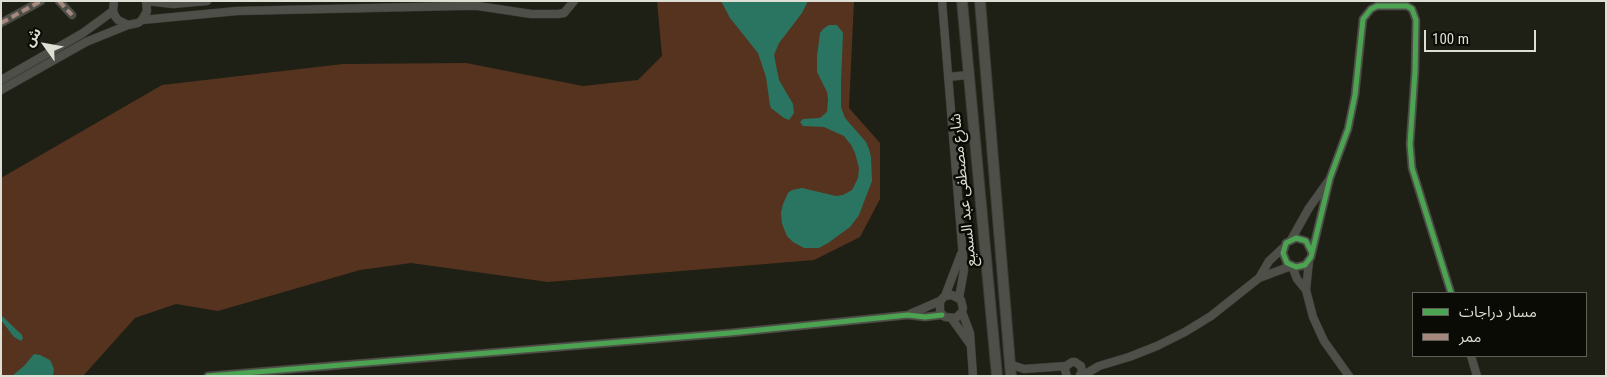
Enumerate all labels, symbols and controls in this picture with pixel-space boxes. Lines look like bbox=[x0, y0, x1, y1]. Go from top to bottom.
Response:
north arrow bbox=[20, 20, 70, 70]
scale bar bbox=[1427, 20, 1540, 52]
text: ش bbox=[20, 25, 44, 49]
text: 100 m bbox=[1432, 30, 1469, 48]
street label: شارع مصطفى عبد السميع bbox=[947, 113, 981, 267]
legend bbox=[1412, 292, 1587, 357]
text: مسار دراجات bbox=[1459, 303, 1537, 321]
text: ممر bbox=[1459, 328, 1482, 346]

